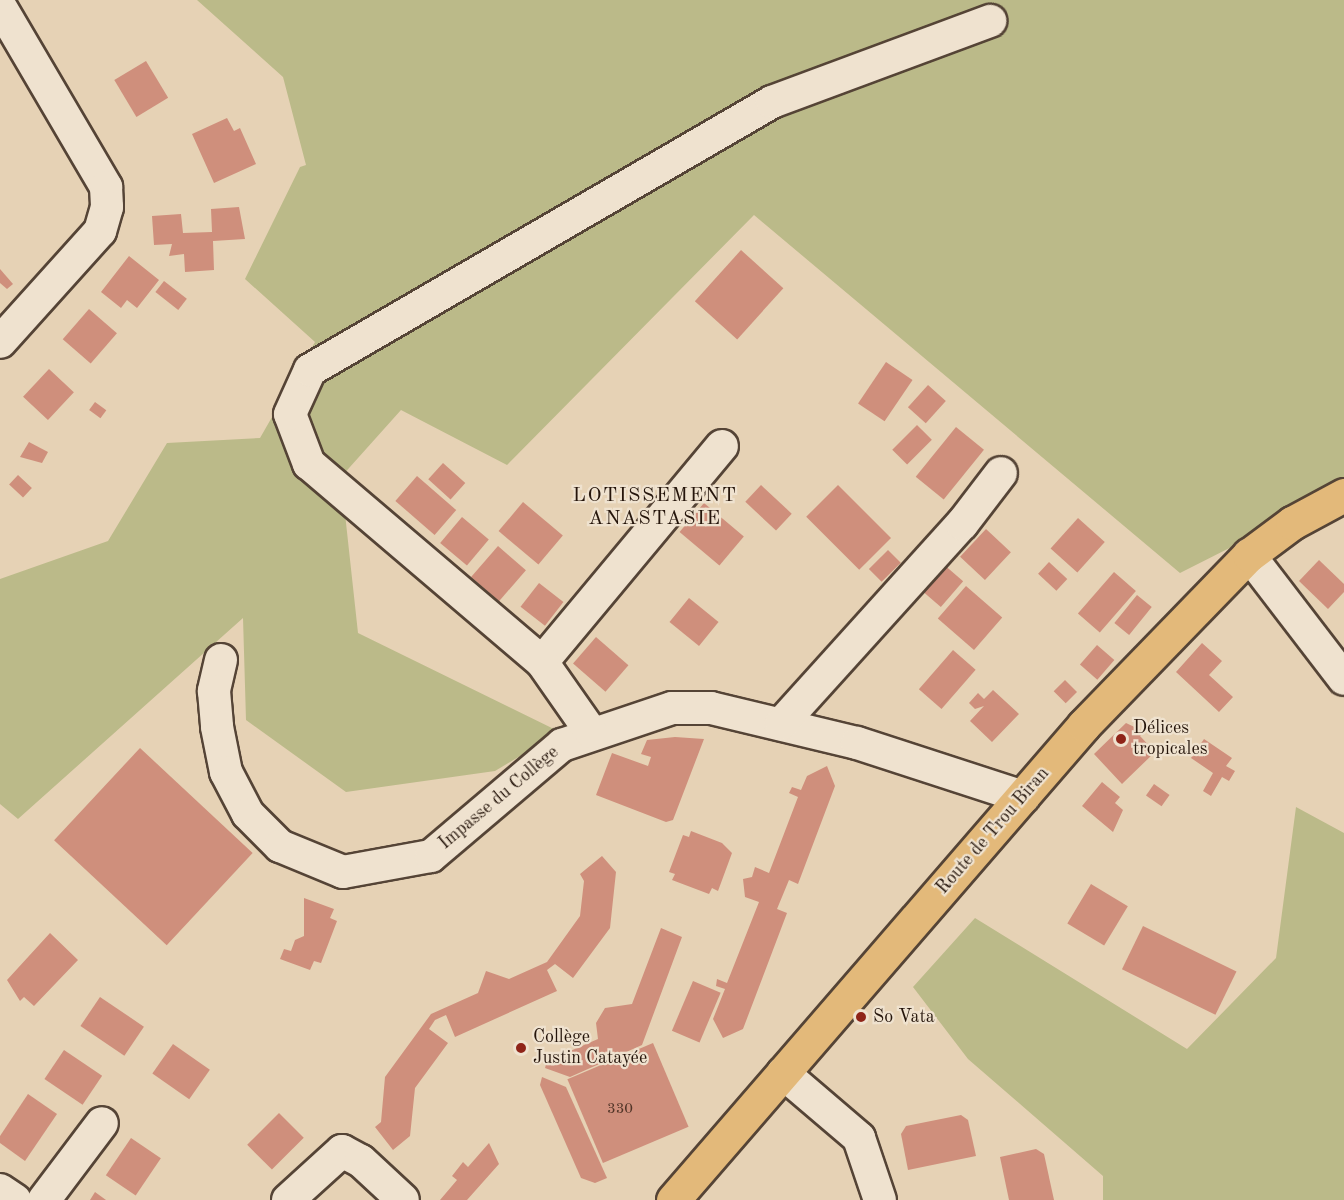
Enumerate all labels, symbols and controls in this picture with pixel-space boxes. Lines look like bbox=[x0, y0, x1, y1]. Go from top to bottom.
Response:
district label: LOTISSEMENT ANASTASIE bbox=[573, 485, 737, 532]
place label: Délices tropicales bbox=[1133, 718, 1207, 760]
marker: Délices tropicales bbox=[1114, 732, 1128, 746]
street label: Impasse du Collège bbox=[435, 742, 563, 854]
street label: Route de Trou Biran bbox=[932, 763, 1054, 899]
place label: So Vata bbox=[873, 1006, 935, 1028]
marker: So Vata bbox=[854, 1010, 868, 1024]
place label: Collège Justin Catayée bbox=[533, 1027, 647, 1070]
marker: Collège Justin Catayée bbox=[514, 1041, 528, 1055]
house number: 330 bbox=[607, 1101, 633, 1119]

